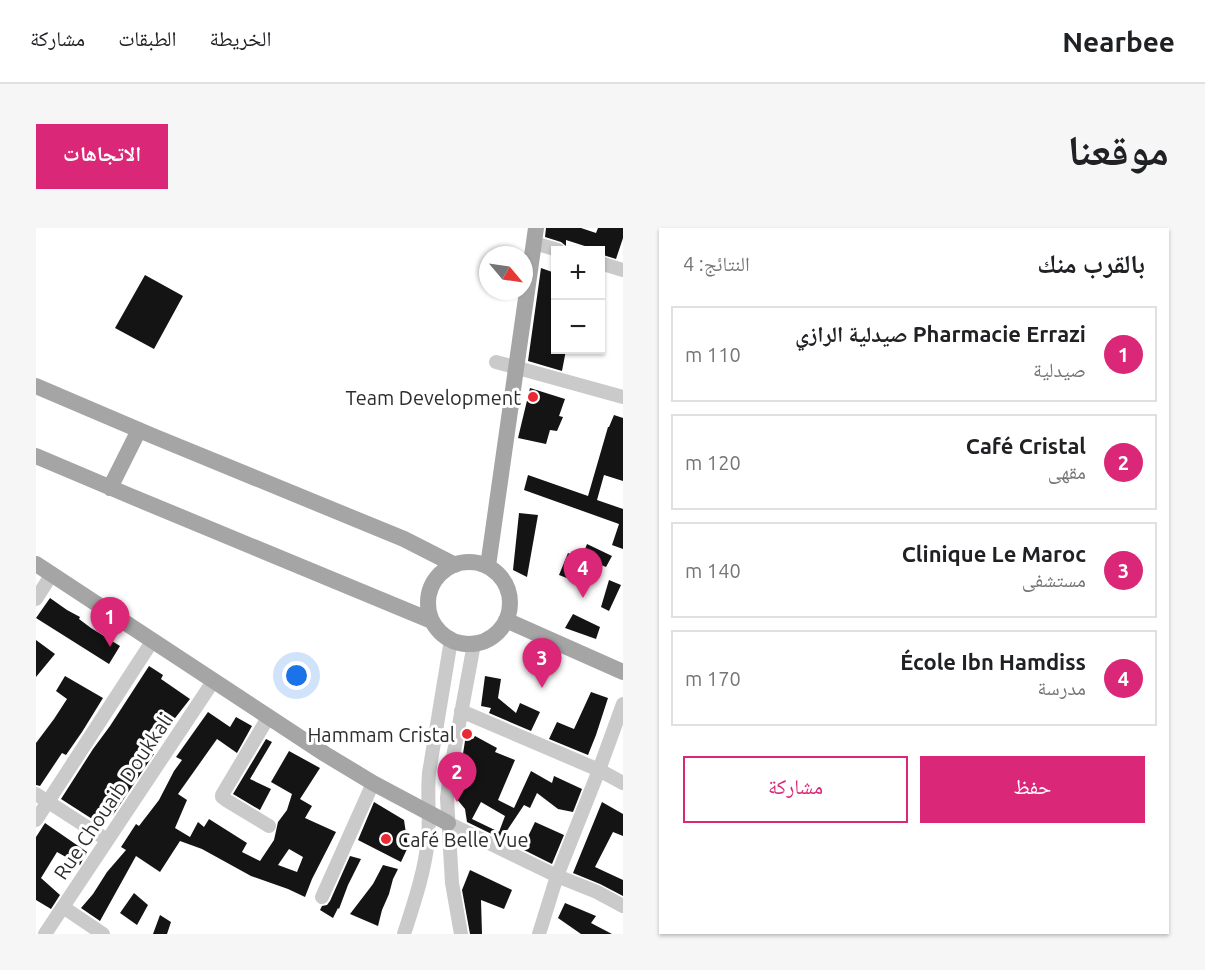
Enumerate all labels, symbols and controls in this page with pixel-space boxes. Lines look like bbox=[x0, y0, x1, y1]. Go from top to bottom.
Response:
text: مشاركة bbox=[30, 26, 85, 50]
text: الطبقات bbox=[118, 26, 177, 50]
text: الخريطة bbox=[210, 26, 271, 50]
text: Nearbee bbox=[1062, 26, 1175, 57]
button: الاتجاهات bbox=[36, 124, 168, 189]
text: موقعنا bbox=[1068, 126, 1169, 173]
north arrow bbox=[479, 246, 533, 300]
map controls bbox=[551, 246, 605, 354]
button: + bbox=[551, 246, 605, 300]
text: بالقرب منك bbox=[1037, 249, 1145, 278]
text: النتائج: 4 bbox=[683, 252, 750, 275]
button: − bbox=[551, 300, 605, 354]
text: Pharmacie Errazi صيدلية الرازي bbox=[795, 321, 1086, 346]
text: 110 m bbox=[685, 343, 741, 366]
text: 1 bbox=[1118, 343, 1129, 366]
text: صيدلية bbox=[1033, 358, 1086, 381]
place label: Team Development bbox=[346, 386, 521, 409]
marker: Team Development bbox=[526, 390, 540, 404]
text: Café Cristal bbox=[966, 433, 1086, 458]
text: 120 m bbox=[685, 451, 741, 474]
text: 2 bbox=[1118, 451, 1129, 474]
text: مقهى bbox=[1048, 460, 1086, 483]
text: Clinique Le Maroc bbox=[902, 541, 1086, 566]
pin: 4 bbox=[564, 548, 602, 598]
text: 140 m bbox=[685, 559, 741, 582]
text: 3 bbox=[1118, 559, 1129, 582]
text: مستشفى bbox=[1022, 568, 1086, 591]
pin: 1 bbox=[90, 598, 130, 647]
pin: 3 bbox=[522, 638, 562, 688]
text: École Ibn Hamdiss bbox=[900, 649, 1086, 674]
your location bbox=[282, 661, 311, 690]
text: 170 m bbox=[685, 667, 741, 690]
text: 4 bbox=[1118, 667, 1129, 690]
text: مدرسة bbox=[1037, 676, 1086, 699]
street label: Rue Chouaib Doukkali bbox=[49, 709, 177, 883]
place label: Hammam Cristal bbox=[307, 723, 455, 746]
marker: Hammam Cristal bbox=[460, 727, 474, 741]
pin: 2 bbox=[438, 752, 476, 802]
button: مشاركة bbox=[683, 756, 908, 823]
button: حفظ bbox=[920, 756, 1145, 823]
place label: Café Belle Vue bbox=[398, 828, 529, 851]
marker: Café Belle Vue bbox=[379, 832, 393, 846]

